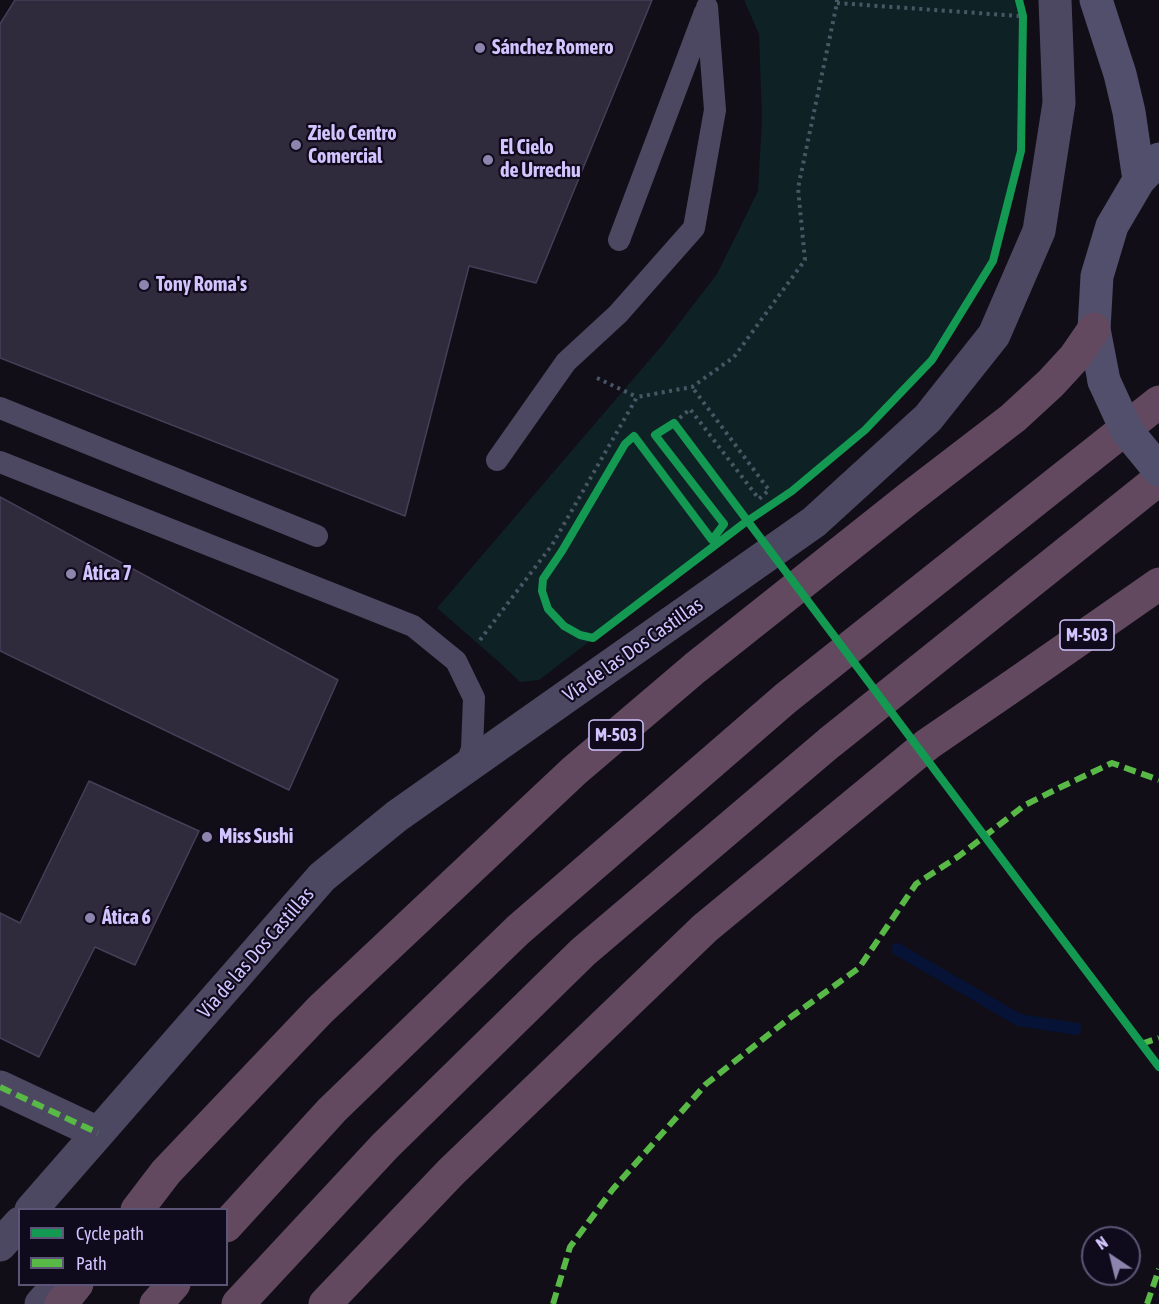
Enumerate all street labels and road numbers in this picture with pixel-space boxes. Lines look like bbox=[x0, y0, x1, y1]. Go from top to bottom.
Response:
street label: Vía de las Dos Castillas bbox=[558, 593, 708, 707]
road number: M-503 bbox=[1060, 620, 1114, 650]
road number: M-503 bbox=[589, 720, 643, 750]
street label: Vía de las Dos Castillas bbox=[193, 883, 319, 1023]

